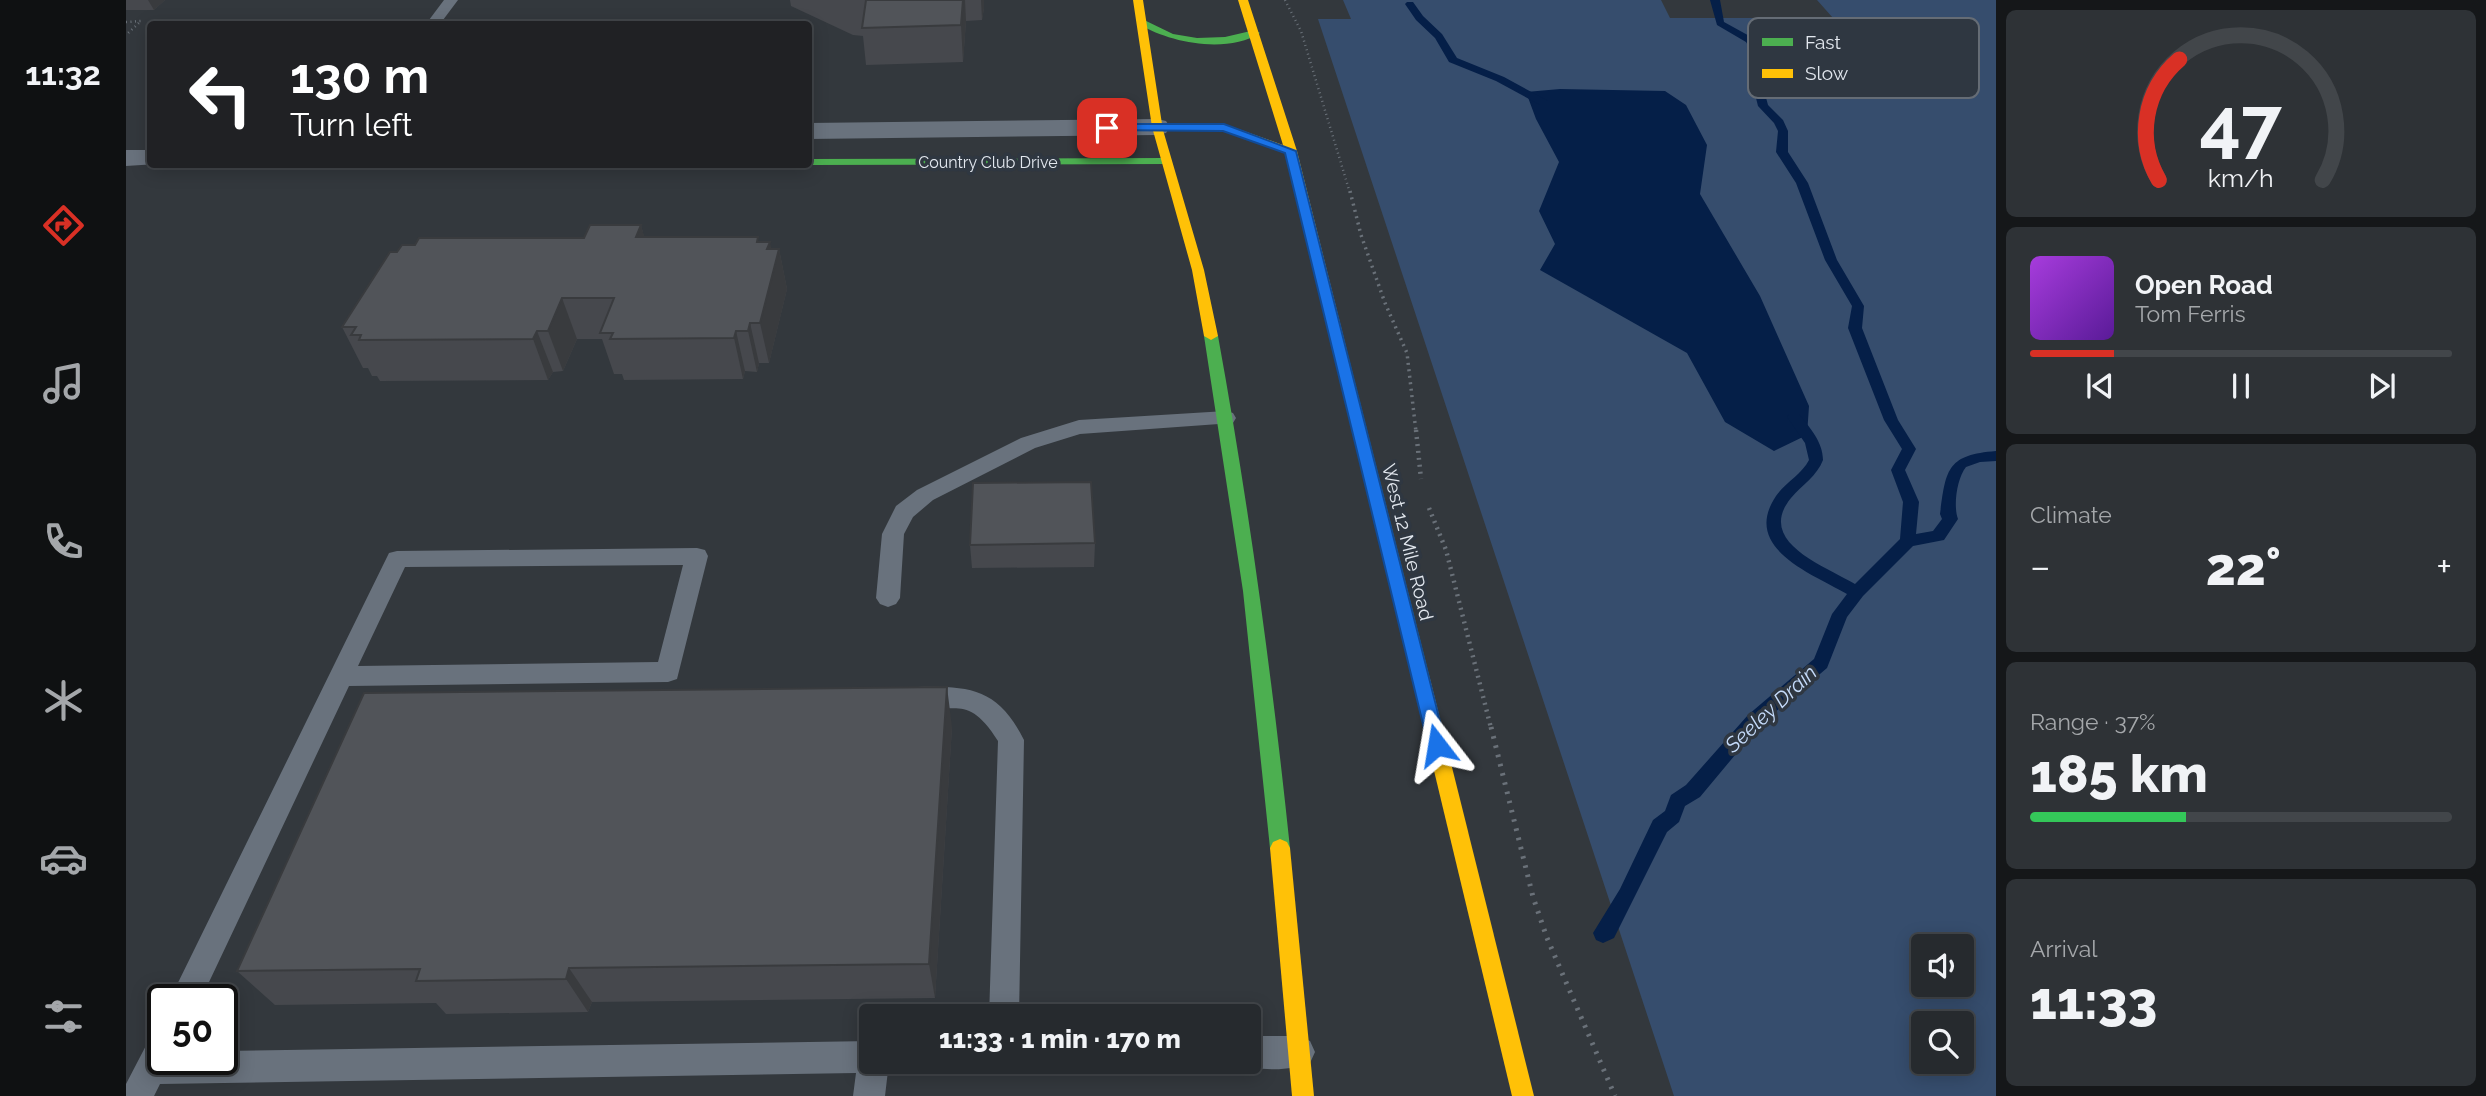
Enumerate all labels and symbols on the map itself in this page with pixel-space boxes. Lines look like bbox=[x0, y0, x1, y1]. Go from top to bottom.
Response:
legend bbox=[1748, 18, 1979, 98]
text: Fast bbox=[1805, 31, 1841, 53]
text: Slow bbox=[1805, 62, 1849, 84]
pin bbox=[1077, 98, 1137, 158]
street label: Country Club Drive bbox=[918, 153, 1058, 172]
street label: West 12 Mile Road bbox=[1378, 461, 1438, 623]
water label: Seeley Drain bbox=[1719, 660, 1822, 758]
position arrow bbox=[1400, 708, 1474, 782]
speed limit sign: 50 bbox=[147, 984, 238, 1075]

